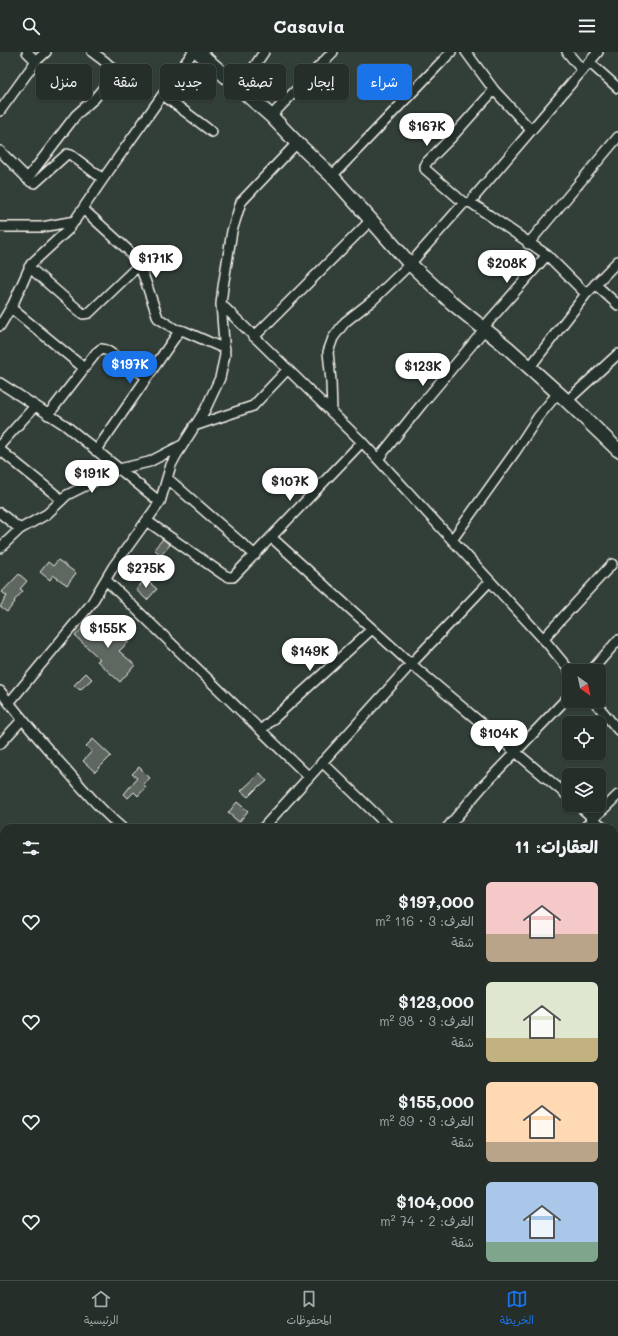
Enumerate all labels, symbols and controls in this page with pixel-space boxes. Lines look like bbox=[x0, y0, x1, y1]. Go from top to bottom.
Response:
text: Casavia bbox=[273, 14, 345, 38]
icon: search bbox=[20, 15, 42, 37]
icon: menu bbox=[576, 15, 598, 37]
chip: منزل bbox=[36, 64, 92, 100]
chip: شقة bbox=[100, 64, 152, 100]
chip: جديد bbox=[160, 64, 216, 100]
chip: تصفية bbox=[224, 64, 286, 100]
chip: إيجار bbox=[294, 64, 349, 100]
chip: شراء bbox=[357, 64, 412, 100]
pin: $167K bbox=[399, 113, 455, 147]
text: $167K bbox=[408, 117, 446, 134]
pin: $171K bbox=[128, 245, 184, 279]
text: $171K bbox=[138, 249, 174, 266]
pin: $208K bbox=[479, 250, 535, 284]
text: $208K bbox=[487, 254, 527, 271]
pin: $197K bbox=[102, 351, 158, 385]
pin: $123K bbox=[395, 353, 451, 387]
text: $197K bbox=[111, 355, 149, 372]
text: $123K bbox=[404, 357, 442, 374]
pin: $191K bbox=[64, 460, 120, 494]
text: $191K bbox=[74, 464, 110, 481]
pin: $107K bbox=[262, 468, 318, 502]
text: $107K bbox=[271, 472, 309, 489]
pin: $275K bbox=[118, 555, 174, 589]
text: $275K bbox=[127, 559, 165, 576]
pin: $155K bbox=[80, 615, 136, 649]
text: $155K bbox=[89, 619, 127, 636]
pin: $149K bbox=[282, 638, 338, 672]
text: $149K bbox=[291, 642, 329, 659]
north arrow bbox=[562, 664, 606, 708]
map controls bbox=[562, 664, 606, 812]
button: locate bbox=[562, 716, 606, 760]
pin: $104K bbox=[471, 720, 527, 754]
text: $104K bbox=[480, 724, 518, 741]
button: layers bbox=[562, 768, 606, 812]
text: العقارات: 11 bbox=[514, 835, 598, 857]
icon: filters bbox=[20, 837, 42, 859]
text: $197,000 bbox=[398, 890, 474, 912]
icon: home bbox=[518, 898, 566, 946]
icon: heart bbox=[20, 911, 42, 933]
text: الغرف: 3 · 116 m² bbox=[375, 912, 474, 929]
text: شقة bbox=[451, 933, 474, 950]
text: $123,000 bbox=[398, 990, 474, 1012]
icon: home bbox=[518, 998, 566, 1046]
icon: heart bbox=[20, 1011, 42, 1033]
text: الغرف: 3 · 98 m² bbox=[379, 1012, 474, 1029]
text: شقة bbox=[451, 1033, 474, 1050]
text: $155,000 bbox=[398, 1090, 474, 1112]
icon: home bbox=[518, 1098, 566, 1146]
icon: heart bbox=[20, 1111, 42, 1133]
text: الغرف: 3 · 89 m² bbox=[379, 1112, 474, 1129]
text: شقة bbox=[451, 1133, 474, 1150]
text: $104,000 bbox=[396, 1190, 474, 1212]
icon: home bbox=[518, 1198, 566, 1246]
icon: heart bbox=[20, 1211, 42, 1233]
text: الغرف: 2 · 74 m² bbox=[380, 1212, 474, 1229]
text: شقة bbox=[451, 1233, 474, 1250]
tab: الرئيسية bbox=[84, 1288, 119, 1330]
tab: المحفوظات bbox=[286, 1288, 332, 1330]
tab: الخريطة bbox=[500, 1288, 534, 1330]

